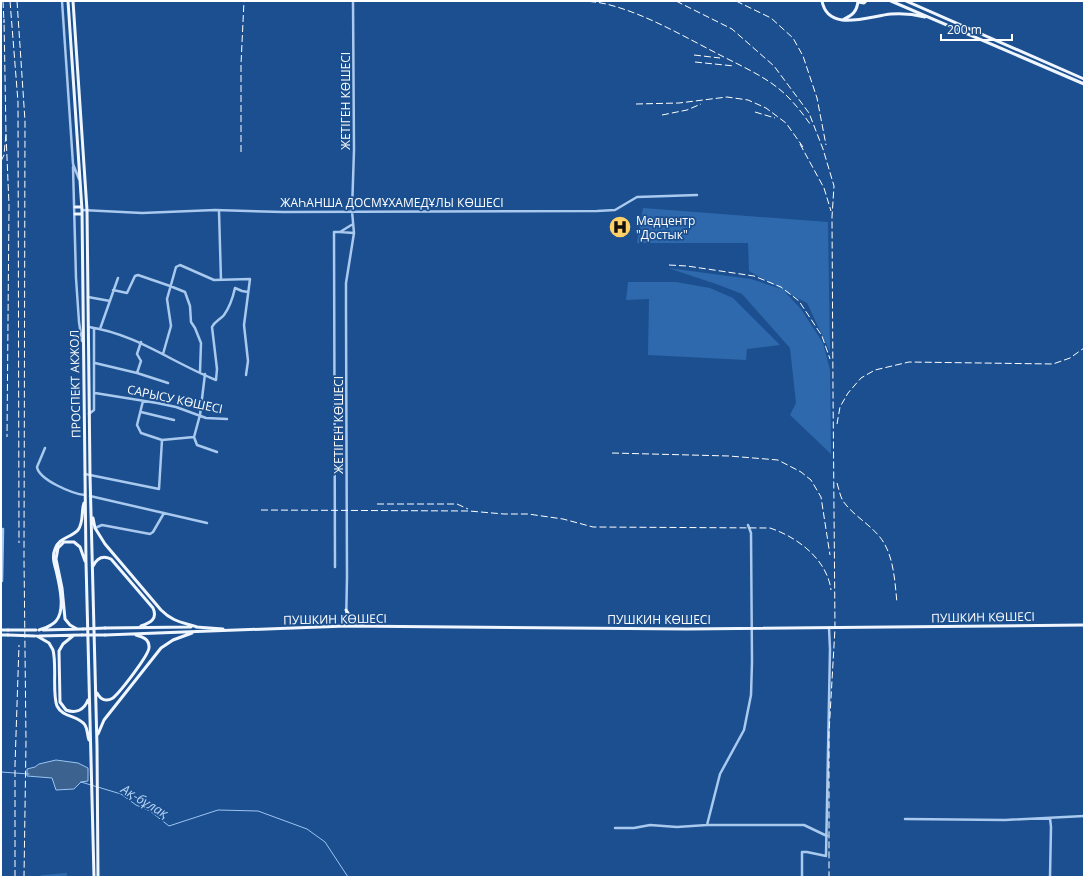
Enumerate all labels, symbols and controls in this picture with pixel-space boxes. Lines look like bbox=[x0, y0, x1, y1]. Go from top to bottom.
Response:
scale bar bbox=[941, 16, 1012, 42]
text: 200 m bbox=[947, 21, 982, 38]
street label: ЖЕТІГЕН КӨШЕСІ bbox=[337, 52, 354, 150]
street label: ЖАҺАНША ДОСМҰХАМЕДҰЛЫ КӨШЕСІ bbox=[280, 194, 504, 211]
place label: Медцентр "Достык" bbox=[636, 212, 695, 243]
hospital icon: Медцентр "Достык" bbox=[607, 214, 633, 240]
street label: ПРОСПЕКТ АКЖОЛ bbox=[66, 330, 84, 438]
street label: ЖЕТІГЕН КӨШЕСІ bbox=[330, 376, 347, 474]
street label: САРЫСУ КӨШЕСІ bbox=[126, 381, 224, 417]
street label: ПУШКИН КӨШЕСІ bbox=[931, 608, 1035, 626]
street label: ПУШКИН КӨШЕСІ bbox=[283, 610, 387, 628]
street label: ПУШКИН КӨШЕСІ bbox=[607, 611, 711, 628]
water label: Ақ-бұлақ bbox=[117, 779, 172, 822]

